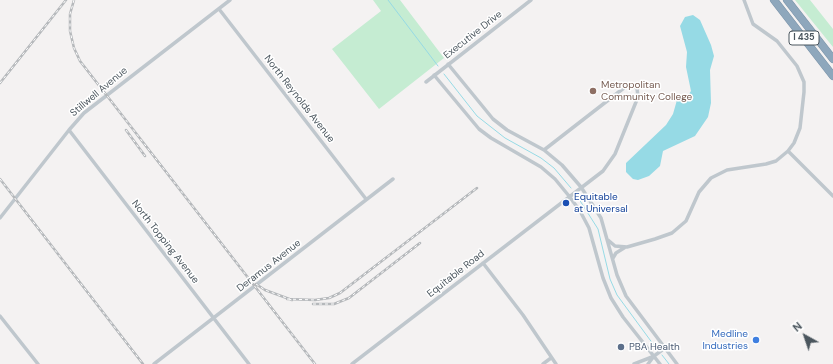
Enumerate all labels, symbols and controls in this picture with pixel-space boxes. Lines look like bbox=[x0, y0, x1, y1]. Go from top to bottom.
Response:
street label: Executive Drive bbox=[441, 8, 505, 62]
road number: I 435 bbox=[789, 31, 819, 45]
street label: North Reynolds Avenue bbox=[261, 53, 337, 145]
street label: Stillwell Avenue bbox=[68, 65, 130, 119]
place label: Metropolitan Community College bbox=[601, 79, 692, 102]
marker: Metropolitan Community College bbox=[588, 86, 598, 96]
place label: Equitable at Universal bbox=[574, 191, 628, 214]
street label: North Topping Avenue bbox=[129, 198, 201, 286]
marker: Equitable at Universal bbox=[561, 198, 571, 208]
street label: Deramus Avenue bbox=[235, 237, 303, 295]
street label: Equitable Road bbox=[425, 248, 487, 300]
north arrow bbox=[785, 316, 825, 356]
text: N bbox=[790, 319, 805, 335]
place label: Medline Industries bbox=[702, 328, 748, 352]
marker: Medline Industries bbox=[751, 335, 761, 345]
place label: PBA Health bbox=[629, 341, 680, 353]
marker: PBA Health bbox=[616, 342, 626, 352]

